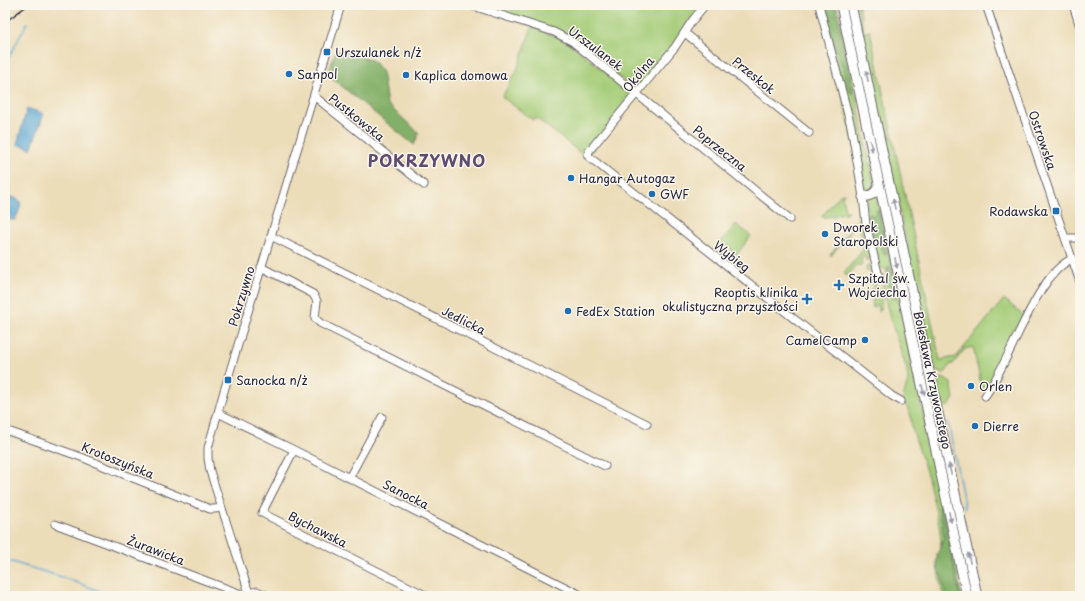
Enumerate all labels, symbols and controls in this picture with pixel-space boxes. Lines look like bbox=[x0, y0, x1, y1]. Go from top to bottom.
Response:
street label: Urszulanek bbox=[565, 21, 627, 75]
place label: Urszulanek n/ż bbox=[335, 43, 422, 61]
marker: Urszulanek n/ż bbox=[322, 47, 332, 57]
street label: Okólna bbox=[618, 52, 658, 96]
street label: Przeskok bbox=[729, 52, 779, 98]
place label: Sanpol bbox=[297, 65, 337, 83]
place label: Kaplica domowa bbox=[414, 66, 508, 84]
marker: Sanpol bbox=[284, 69, 294, 79]
marker: Kaplica domowa bbox=[401, 70, 411, 80]
one-way arrow bbox=[863, 70, 869, 83]
street label: Pustkowska bbox=[325, 89, 389, 146]
street label: Ostrowska bbox=[1024, 108, 1062, 173]
street label: Poprzeczna bbox=[689, 121, 751, 176]
one-way arrow bbox=[869, 140, 875, 152]
district label: POKRZYWNO bbox=[368, 148, 486, 172]
place label: Hangar Autogaz bbox=[579, 169, 675, 187]
marker: Hangar Autogaz bbox=[566, 173, 576, 183]
place label: GWF bbox=[660, 185, 689, 203]
marker: GWF bbox=[647, 189, 657, 199]
one-way arrow bbox=[890, 197, 896, 210]
place label: Rodawska bbox=[989, 202, 1049, 220]
marker: Rodawska bbox=[1051, 206, 1061, 216]
place label: Dworek Staropolski bbox=[833, 218, 898, 250]
marker: Dworek Staropolski bbox=[820, 229, 830, 239]
street label: Wybieg bbox=[710, 236, 754, 276]
one-way arrow bbox=[894, 257, 900, 269]
street label: Pokrzywno bbox=[223, 263, 259, 328]
place label: Szpital św. Wojciecha bbox=[848, 269, 910, 301]
marker: Szpital św. Wojciecha bbox=[833, 279, 845, 291]
place label: Reoptis klinika okulistyczna przyszłości bbox=[662, 283, 799, 315]
marker: Reoptis klinika okulistyczna przyszłości bbox=[801, 293, 813, 305]
street label: Jedlicka bbox=[439, 301, 490, 339]
place label: FedEx Station bbox=[576, 302, 655, 320]
marker: FedEx Station bbox=[563, 306, 573, 316]
street label: Bolesława Krzywoustego bbox=[910, 309, 956, 451]
place label: CamelCamp bbox=[786, 331, 857, 349]
marker: CamelCamp bbox=[860, 335, 870, 345]
place label: Sanocka n/ż bbox=[236, 371, 308, 389]
marker: Sanocka n/ż bbox=[223, 375, 233, 385]
place label: Orlen bbox=[979, 377, 1012, 395]
marker: Orlen bbox=[966, 381, 976, 391]
one-way arrow bbox=[921, 384, 927, 396]
place label: Dierre bbox=[983, 417, 1019, 435]
marker: Dierre bbox=[970, 421, 980, 431]
street label: Krotoszyńska bbox=[79, 437, 157, 483]
one-way arrow bbox=[947, 463, 953, 475]
street label: Sanocka bbox=[380, 475, 433, 514]
street label: Bychawska bbox=[285, 506, 351, 552]
one-way arrow bbox=[948, 511, 954, 523]
street label: Żurawicka bbox=[124, 531, 188, 569]
one-way arrow bbox=[966, 552, 972, 564]

